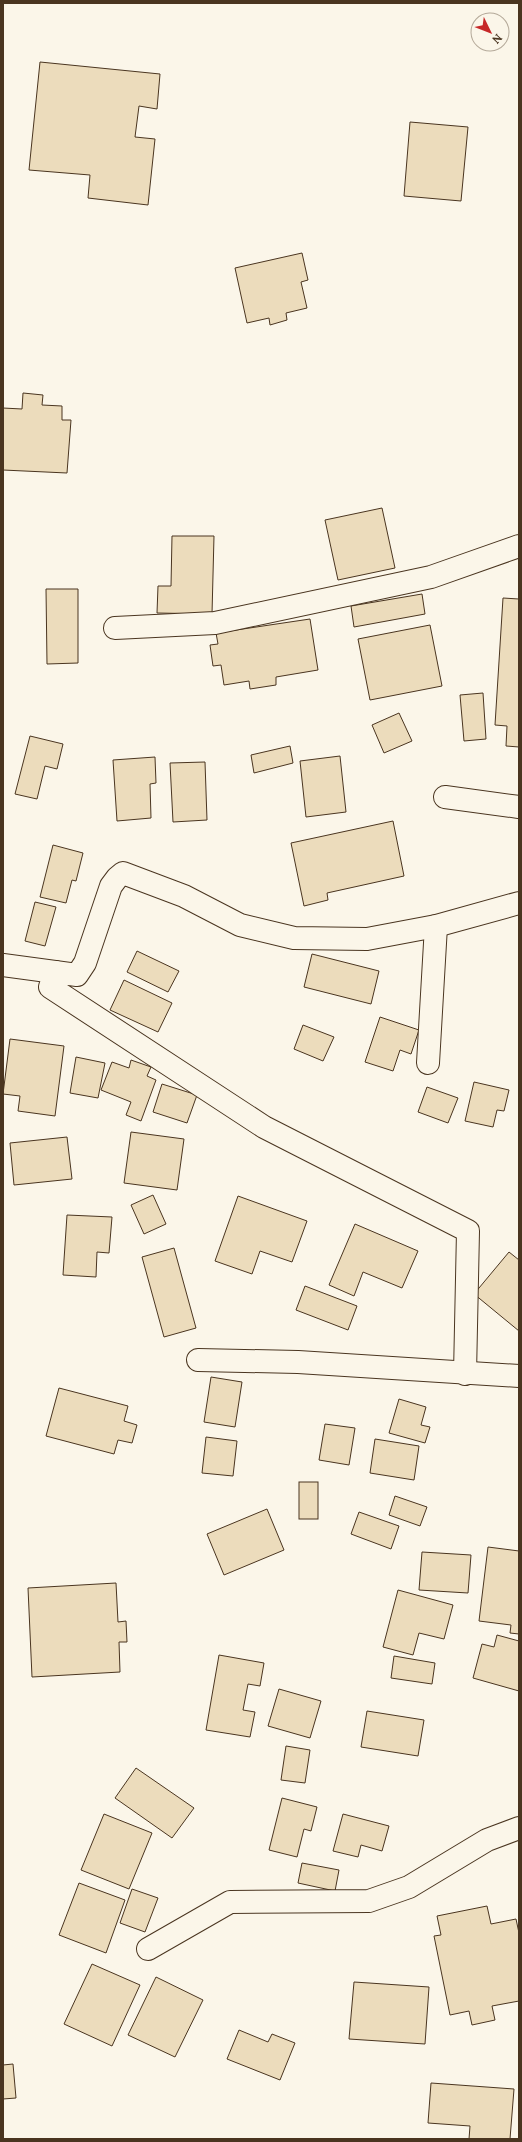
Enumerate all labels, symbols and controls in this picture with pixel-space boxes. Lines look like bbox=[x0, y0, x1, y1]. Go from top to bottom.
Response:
north arrow bbox=[470, 12, 510, 52]
text: N bbox=[489, 31, 505, 47]

